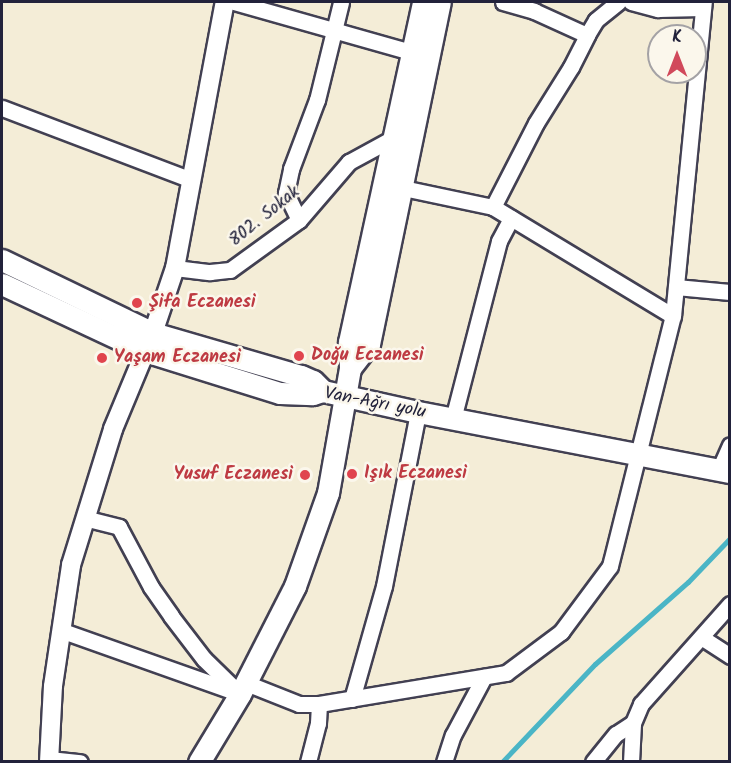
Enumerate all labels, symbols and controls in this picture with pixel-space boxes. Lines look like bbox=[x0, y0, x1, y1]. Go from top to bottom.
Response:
north arrow bbox=[647, 24, 707, 84]
text: K bbox=[672, 25, 682, 50]
street label: 802. Sokak bbox=[225, 182, 305, 252]
place label: Şifa Eczanesi bbox=[149, 292, 256, 314]
marker: Şifa Eczanesi bbox=[130, 296, 144, 310]
place label: Doğu Eczanesi bbox=[311, 345, 424, 367]
place label: Yaşam Eczanesi bbox=[114, 347, 241, 369]
marker: Doğu Eczanesi bbox=[292, 349, 306, 363]
marker: Yaşam Eczanesi bbox=[95, 351, 109, 365]
street label: Van-Ağrı yolu bbox=[322, 384, 428, 424]
place label: Işık Eczanesi bbox=[364, 463, 467, 485]
place label: Yusuf Eczanesi bbox=[174, 464, 293, 486]
marker: Işık Eczanesi bbox=[345, 467, 359, 481]
marker: Yusuf Eczanesi bbox=[298, 468, 312, 482]

